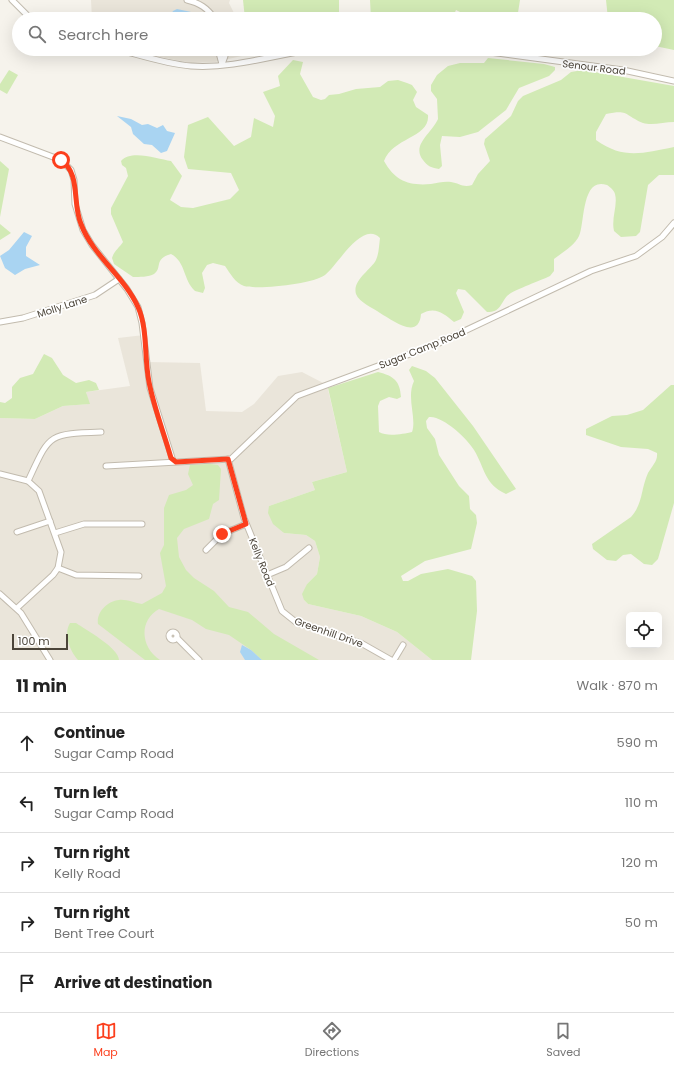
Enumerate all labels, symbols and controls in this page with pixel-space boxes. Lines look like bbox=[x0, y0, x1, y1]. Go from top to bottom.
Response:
search box bbox=[12, 12, 662, 56]
icon: search bbox=[26, 23, 48, 45]
text: Search here bbox=[58, 24, 148, 45]
street label: Senour Road bbox=[561, 56, 626, 79]
route start bbox=[52, 151, 70, 169]
street label: Molly Lane bbox=[35, 291, 89, 322]
street label: Sugar Camp Road bbox=[377, 324, 468, 373]
route end bbox=[213, 525, 231, 543]
street label: Kelly Road bbox=[245, 536, 278, 589]
map controls bbox=[626, 612, 662, 648]
button: locate bbox=[626, 612, 662, 648]
street label: Greenhill Drive bbox=[292, 614, 365, 651]
scale bar bbox=[12, 632, 68, 651]
text: 100 m bbox=[18, 633, 50, 649]
text: 11 min bbox=[16, 674, 67, 698]
text: Walk · 870 m bbox=[577, 676, 658, 695]
text: Continue bbox=[54, 722, 125, 743]
icon: ahead bbox=[16, 732, 38, 754]
text: 590 m bbox=[617, 733, 658, 752]
text: Sugar Camp Road bbox=[54, 744, 174, 763]
text: Turn left bbox=[54, 782, 118, 803]
icon: left bbox=[16, 792, 38, 814]
text: 110 m bbox=[625, 793, 658, 812]
text: Sugar Camp Road bbox=[54, 804, 174, 823]
text: Turn right bbox=[54, 842, 130, 863]
icon: right bbox=[16, 852, 38, 874]
text: 120 m bbox=[621, 853, 658, 872]
text: Kelly Road bbox=[54, 864, 121, 883]
text: Turn right bbox=[54, 902, 130, 923]
icon: right bbox=[16, 912, 38, 934]
text: 50 m bbox=[625, 913, 658, 932]
text: Bent Tree Court bbox=[54, 924, 154, 943]
icon: arrive bbox=[16, 972, 38, 994]
text: Arrive at destination bbox=[54, 972, 212, 993]
tab: Map bbox=[93, 1020, 118, 1061]
tab: Directions bbox=[305, 1020, 359, 1061]
tab: Saved bbox=[546, 1020, 581, 1061]

